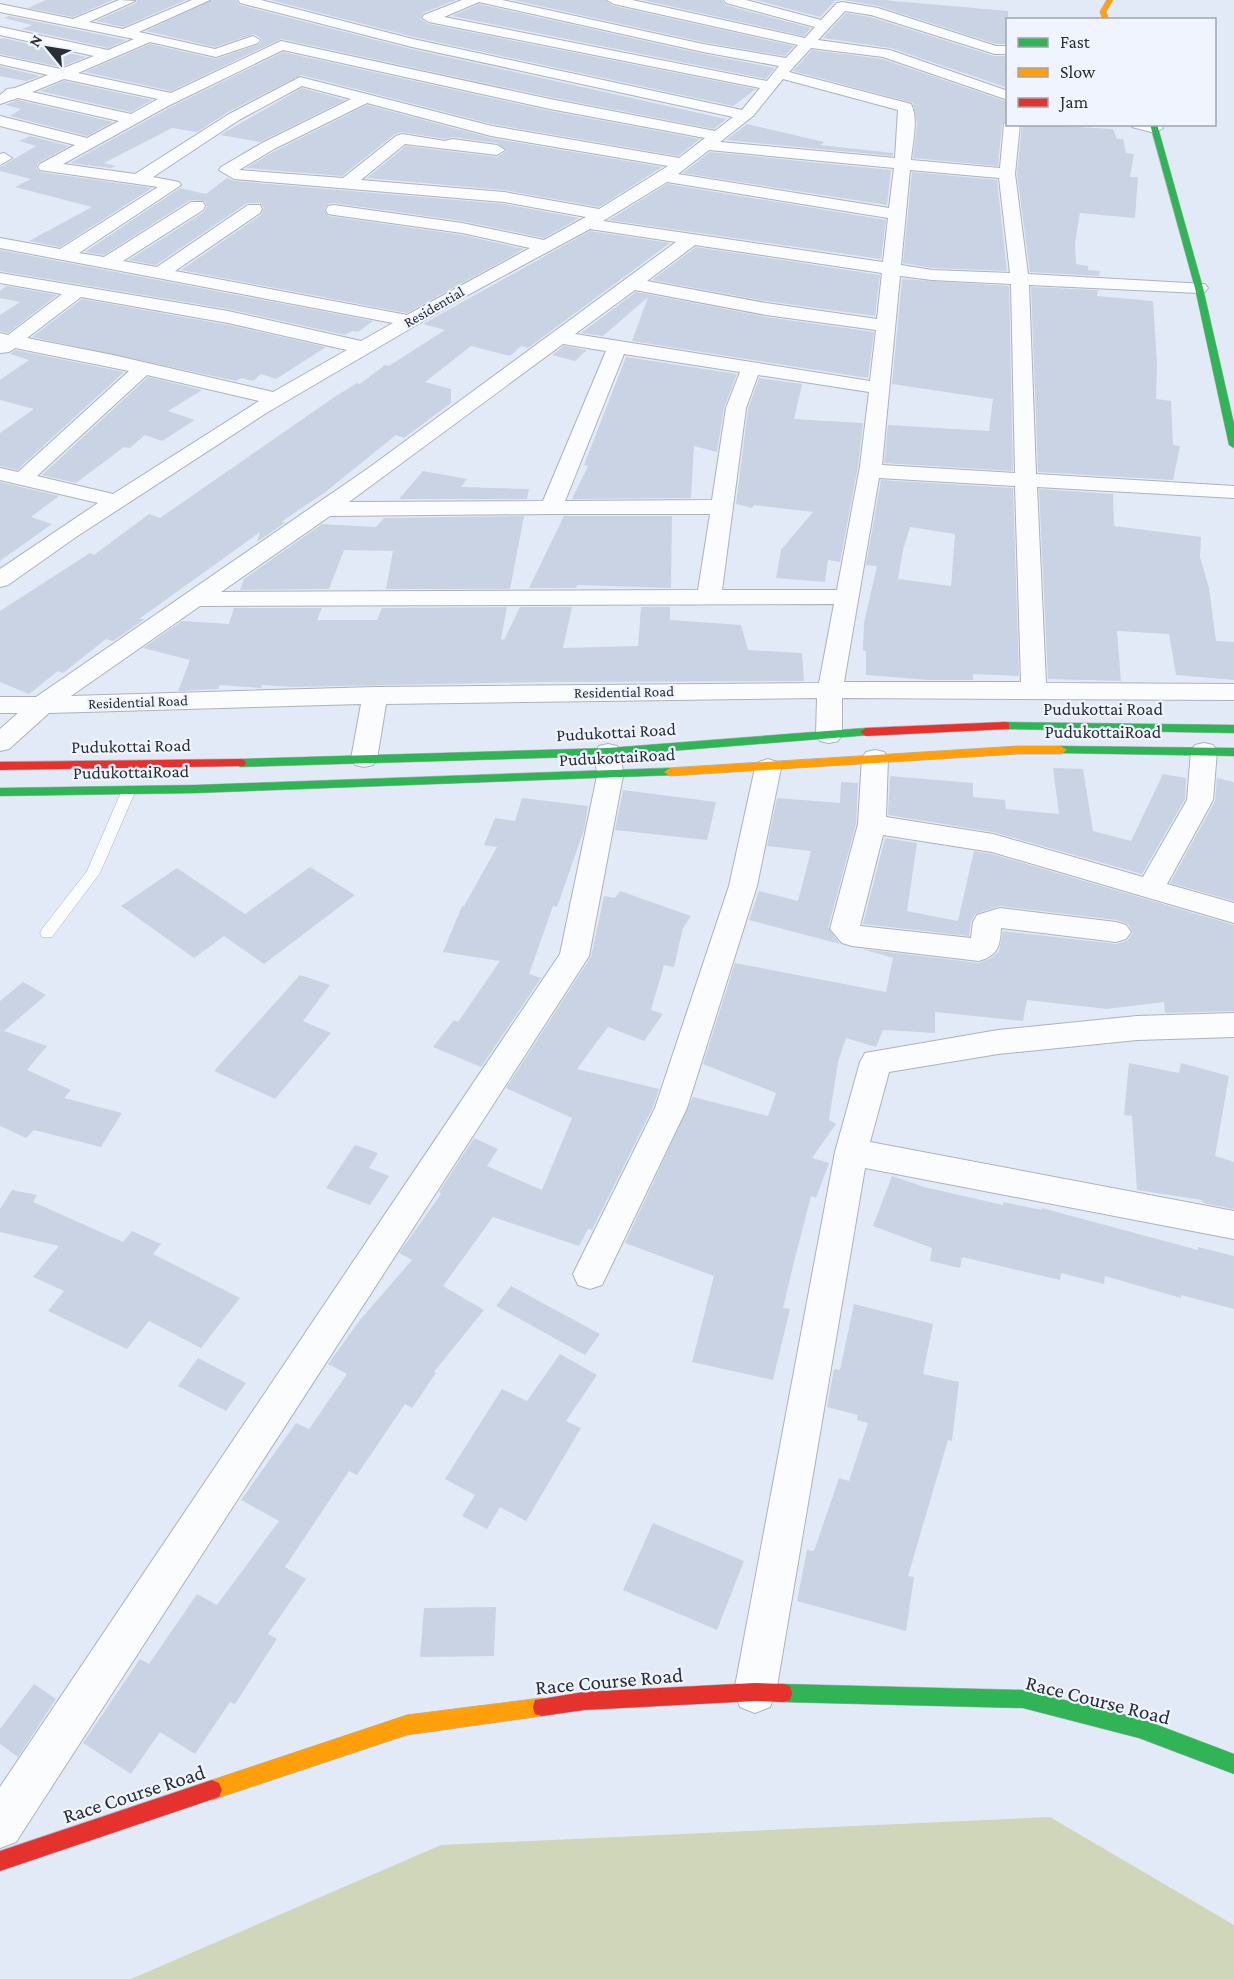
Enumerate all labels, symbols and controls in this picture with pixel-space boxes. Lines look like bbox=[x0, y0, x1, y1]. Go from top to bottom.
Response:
north arrow bbox=[18, 18, 78, 78]
legend bbox=[1006, 18, 1216, 126]
text: N bbox=[25, 32, 46, 50]
text: Fast bbox=[1060, 32, 1091, 52]
text: Slow bbox=[1060, 62, 1096, 82]
text: Jam bbox=[1058, 92, 1089, 112]
street label: Residential bbox=[401, 283, 467, 331]
street label: Residential Road bbox=[574, 683, 674, 701]
street label: Residential Road bbox=[88, 692, 188, 712]
street label: Pudukottai Road bbox=[1043, 699, 1163, 719]
street label: Pudukottai Road bbox=[556, 719, 677, 745]
street label: PudukottaiRoad bbox=[1045, 722, 1162, 742]
street label: Pudukottai Road bbox=[71, 735, 192, 757]
street label: PudukottaiRoad bbox=[558, 744, 676, 770]
street label: PudukottaiRoad bbox=[73, 761, 190, 783]
street label: Race Course Road bbox=[534, 1663, 684, 1699]
street label: Race Course Road bbox=[1023, 1670, 1173, 1730]
street label: Race Course Road bbox=[60, 1760, 208, 1828]

